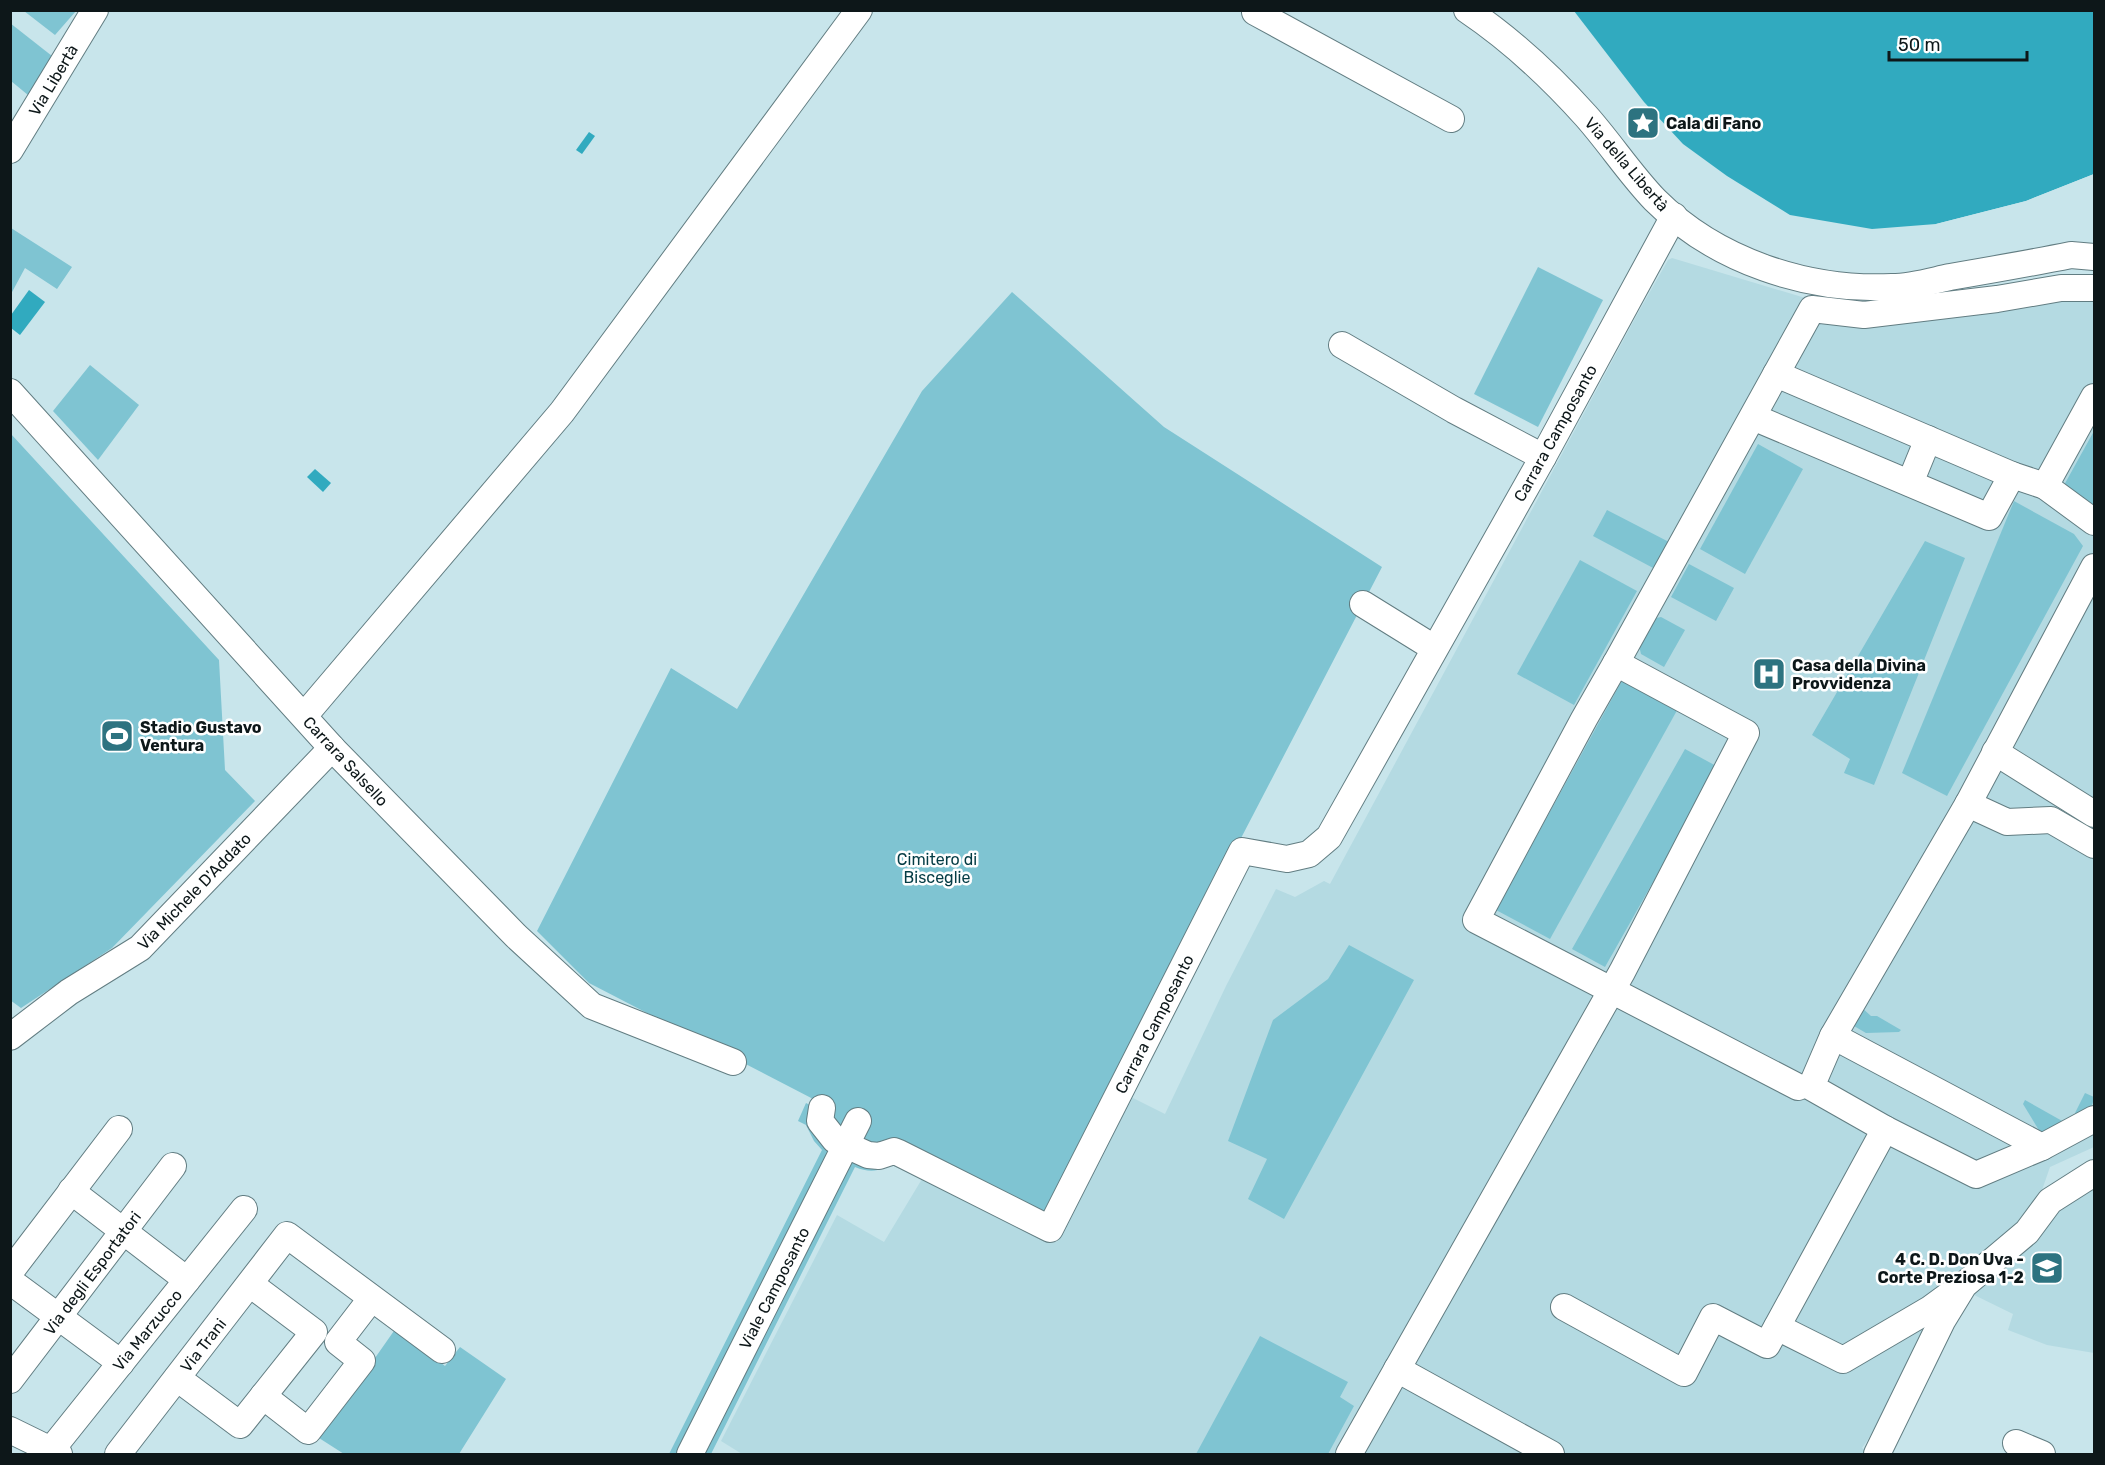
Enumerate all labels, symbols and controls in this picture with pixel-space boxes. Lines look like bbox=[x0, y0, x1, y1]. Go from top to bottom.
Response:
scale bar bbox=[1889, 24, 2027, 62]
text: 50 m bbox=[1898, 34, 1941, 56]
street label: Via Libertà bbox=[25, 41, 82, 119]
place icon: Cala di Fano bbox=[1625, 105, 1661, 141]
street label: Via della Libertà bbox=[1581, 113, 1673, 215]
place label: Cala di Fano bbox=[1666, 114, 1761, 133]
street label: Carrara Camposanto bbox=[1510, 362, 1601, 505]
hospital icon: Casa della Divina Provvidenza bbox=[1751, 656, 1787, 692]
place label: Casa della Divina Provvidenza bbox=[1792, 656, 1926, 693]
street label: Carrara Salsello bbox=[299, 713, 392, 810]
sports icon: Stadio Gustavo Ventura bbox=[99, 718, 135, 754]
place label: Stadio Gustavo Ventura bbox=[140, 718, 262, 755]
street label: Via Michele D'Addato bbox=[134, 829, 255, 954]
park label: Cimitero di Bisceglie bbox=[897, 850, 977, 887]
street label: Carrara Camposanto bbox=[1111, 952, 1198, 1097]
street label: Via degli Esportatori bbox=[40, 1208, 145, 1339]
street label: Viale Camposanto bbox=[735, 1224, 813, 1352]
place label: 4 C. D. Don Uva - Corte Preziosa 1-2 bbox=[1877, 1250, 2024, 1287]
school or university icon: 4 C. D. Don Uva - Corte Preziosa 1-2 bbox=[2029, 1250, 2065, 1286]
street label: Via Marzucco bbox=[109, 1286, 186, 1375]
street label: Via Trani bbox=[177, 1315, 230, 1376]

